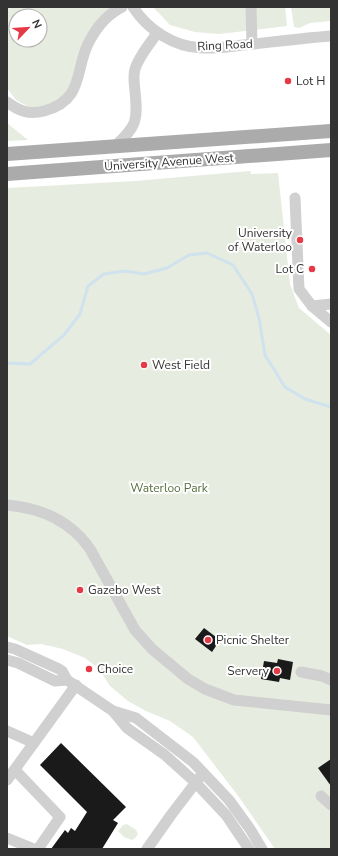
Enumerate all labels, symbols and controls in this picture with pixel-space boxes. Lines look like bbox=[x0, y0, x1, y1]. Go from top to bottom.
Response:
north arrow bbox=[8, 8, 48, 48]
text: N bbox=[28, 17, 45, 31]
street label: Ring Road bbox=[197, 36, 253, 54]
place label: Lot H bbox=[296, 73, 325, 89]
marker: Lot H bbox=[283, 76, 293, 86]
street label: University Avenue West bbox=[104, 149, 235, 175]
place label: University of Waterloo bbox=[228, 225, 293, 255]
marker: University of Waterloo bbox=[295, 235, 305, 245]
place label: Lot C bbox=[276, 261, 304, 277]
marker: Lot C bbox=[307, 264, 317, 274]
place label: West Field bbox=[152, 357, 210, 373]
marker: West Field bbox=[139, 360, 149, 370]
park label: Waterloo Park bbox=[130, 480, 209, 496]
place label: Gazebo West bbox=[88, 582, 161, 598]
marker: Gazebo West bbox=[75, 585, 85, 595]
place label: Picnic Shelter bbox=[216, 632, 290, 648]
marker: Picnic Shelter bbox=[203, 635, 213, 645]
place label: Choice bbox=[97, 661, 133, 677]
place label: Servery bbox=[227, 663, 270, 679]
marker: Choice bbox=[84, 664, 94, 674]
marker: Servery bbox=[272, 666, 282, 676]

